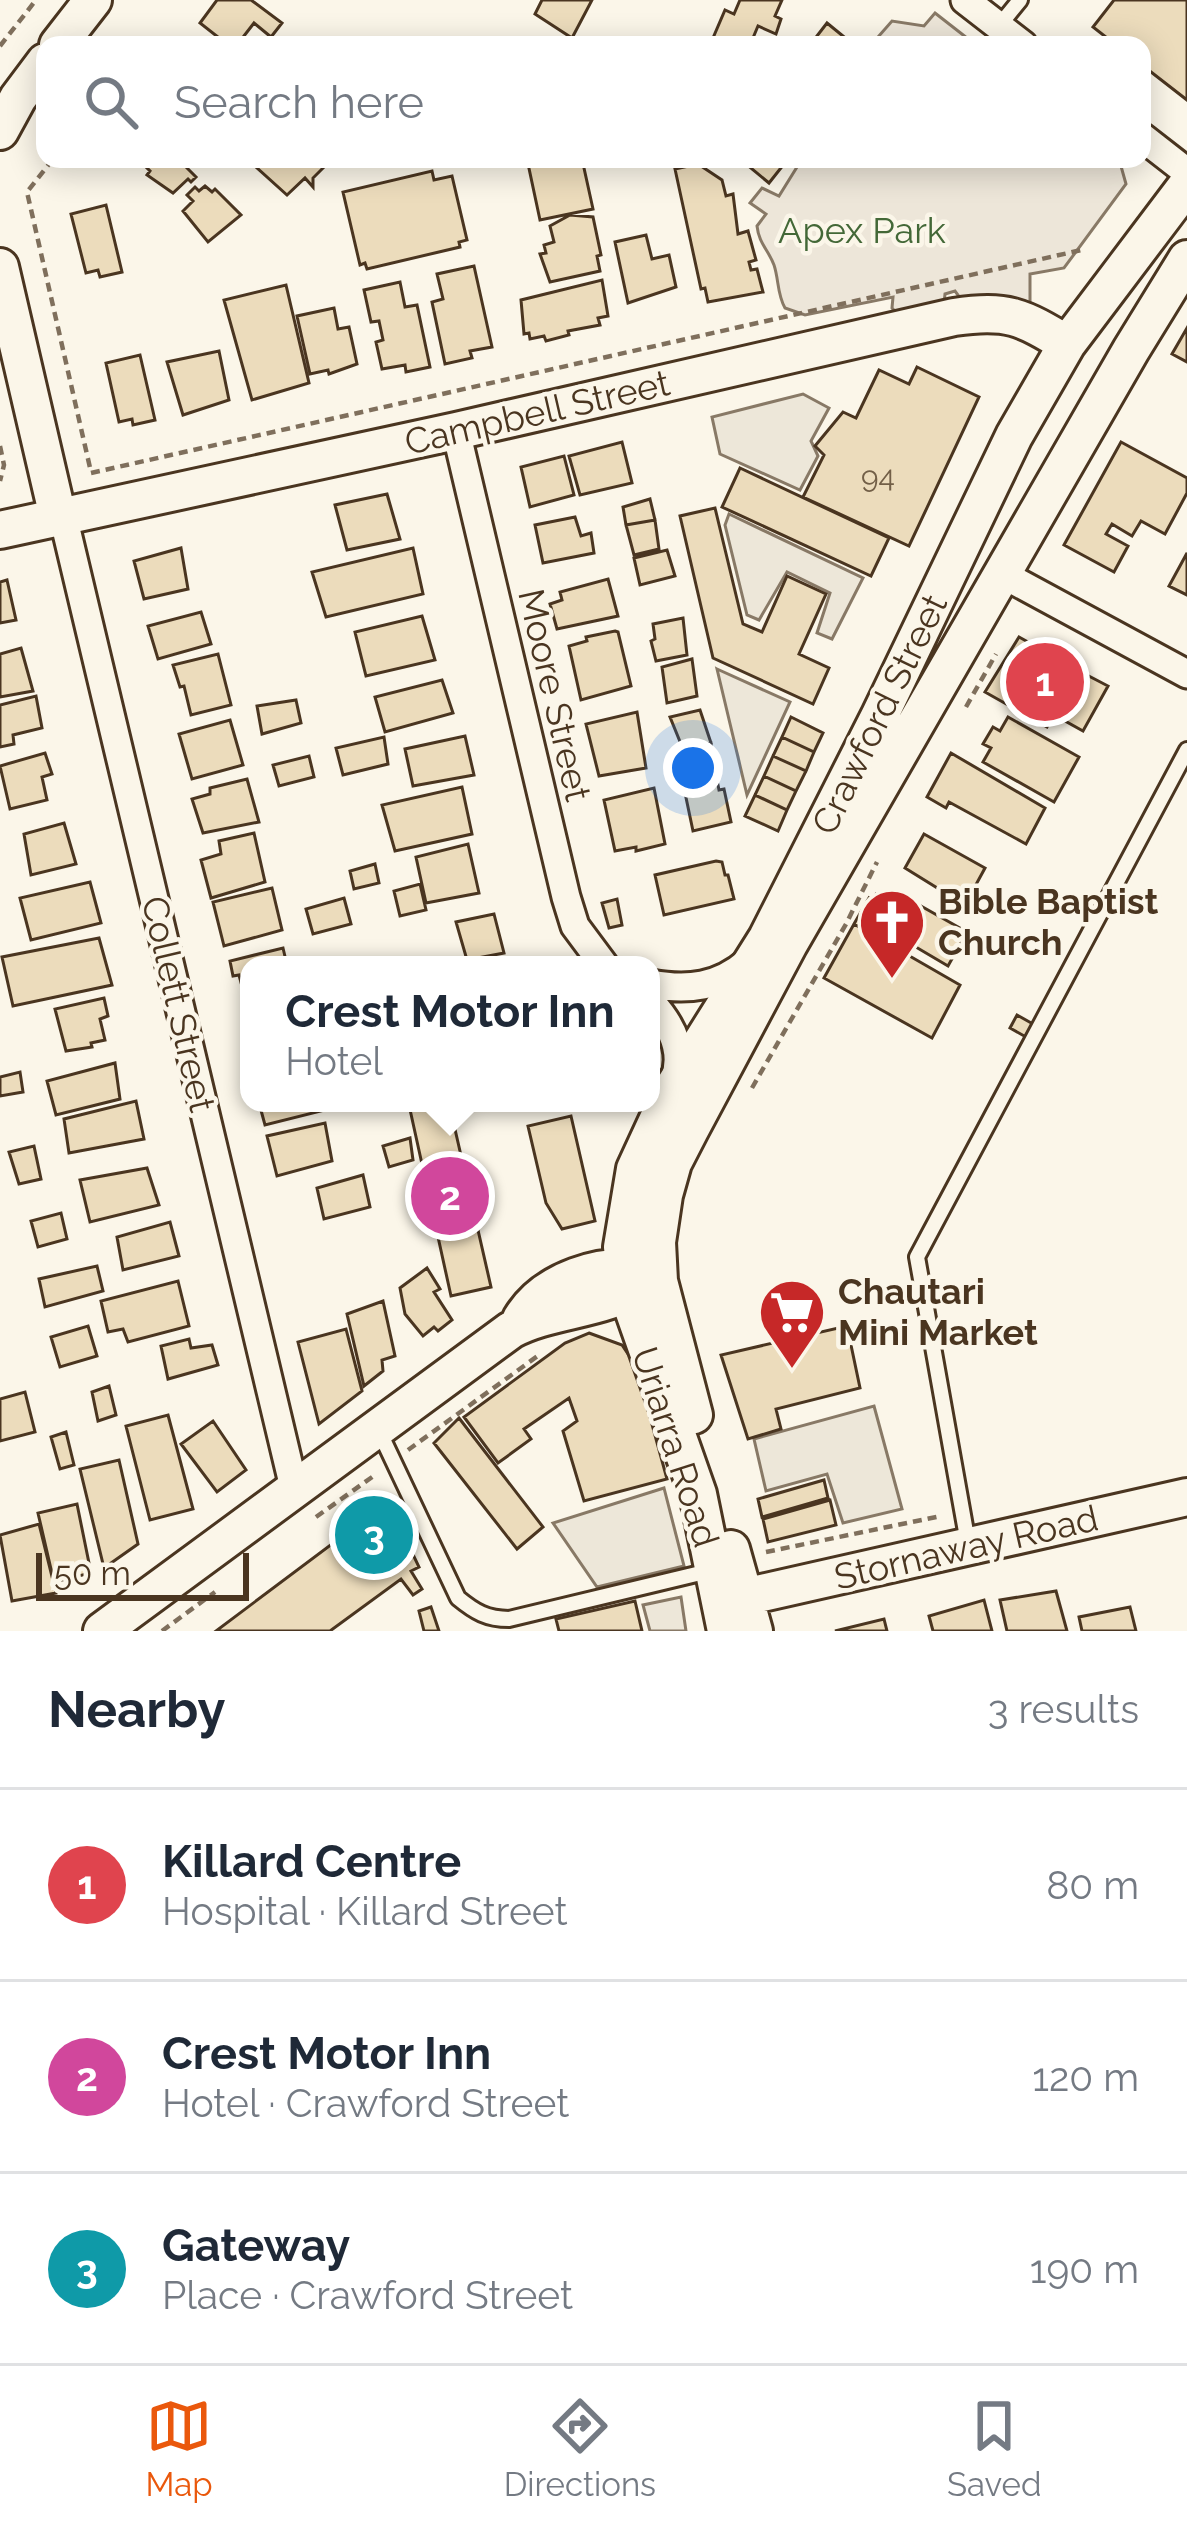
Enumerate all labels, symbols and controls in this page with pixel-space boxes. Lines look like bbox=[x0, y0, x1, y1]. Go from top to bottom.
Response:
search box bbox=[36, 36, 1151, 168]
icon: search bbox=[78, 69, 144, 135]
text: Search here bbox=[174, 76, 424, 129]
park label: Apex Park bbox=[778, 209, 946, 251]
street label: Campbell Street bbox=[401, 361, 673, 463]
house number: 94 bbox=[861, 459, 895, 494]
street label: Moore Street bbox=[510, 585, 600, 805]
street label: Crawford Street bbox=[803, 587, 955, 841]
pin: 1 bbox=[1006, 637, 1084, 727]
your location bbox=[663, 738, 723, 798]
place label: Bible Baptist Church bbox=[938, 880, 1159, 963]
church icon: Bible Baptist Church bbox=[857, 887, 927, 981]
street label: Collett Street bbox=[134, 892, 224, 1116]
popup bbox=[240, 956, 660, 1112]
text: Crest Motor Inn bbox=[285, 985, 615, 1038]
text: Hotel bbox=[285, 1038, 383, 1084]
pin: 2 bbox=[411, 1151, 489, 1241]
place label: Chautari Mini Market bbox=[838, 1270, 1038, 1353]
supermarket icon: Chautari Mini Market bbox=[757, 1277, 827, 1371]
street label: Uriarra Road bbox=[624, 1342, 728, 1552]
pin: 3 bbox=[335, 1490, 413, 1580]
street label: Stornaway Road bbox=[830, 1496, 1102, 1598]
scale bar bbox=[36, 1547, 249, 1600]
text: 50 m bbox=[54, 1554, 131, 1593]
text: Nearby bbox=[48, 1679, 225, 1739]
text: 3 results bbox=[988, 1686, 1139, 1732]
text: Killard Centre bbox=[162, 1835, 461, 1888]
text: 1 bbox=[77, 1862, 97, 1908]
text: 80 m bbox=[1046, 1862, 1139, 1908]
text: Hospital · Killard Street bbox=[162, 1888, 568, 1934]
text: Crest Motor Inn bbox=[162, 2027, 491, 2080]
text: 2 bbox=[76, 2054, 98, 2100]
text: 120 m bbox=[1032, 2054, 1139, 2100]
text: Hotel · Crawford Street bbox=[162, 2080, 569, 2126]
text: Gateway bbox=[162, 2219, 350, 2272]
text: 3 bbox=[76, 2246, 98, 2292]
text: 190 m bbox=[1030, 2246, 1139, 2292]
text: Place · Crawford Street bbox=[162, 2272, 573, 2318]
tab: Map bbox=[146, 2393, 213, 2504]
tab: Directions bbox=[504, 2393, 656, 2504]
tab: Saved bbox=[947, 2393, 1041, 2504]

